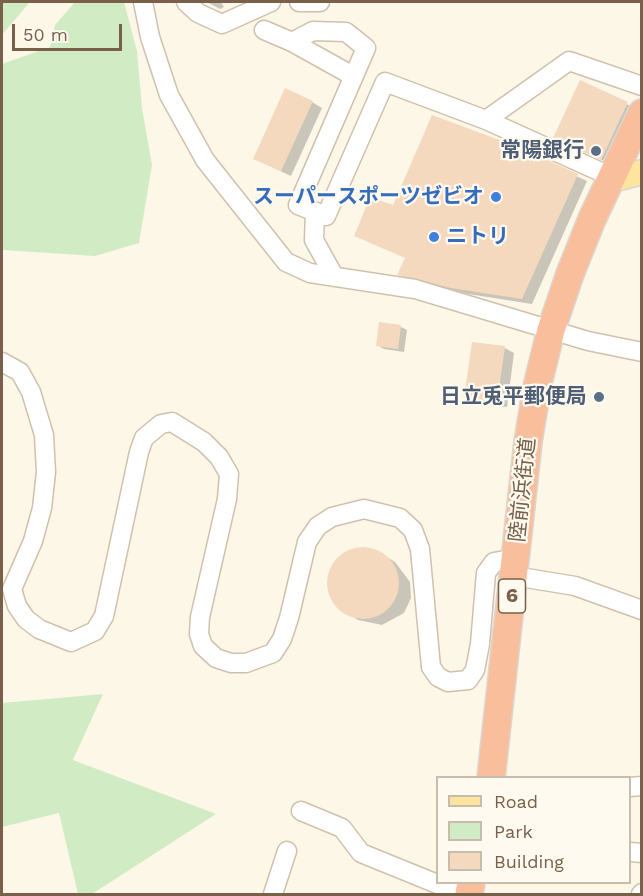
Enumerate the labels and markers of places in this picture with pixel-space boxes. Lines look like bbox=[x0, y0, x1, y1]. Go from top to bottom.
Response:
place label: 常陽銀行 bbox=[500, 138, 584, 164]
marker: 常陽銀行 bbox=[589, 144, 603, 158]
place label: スーパースポーツゼビオ bbox=[253, 184, 484, 210]
marker: スーパースポーツゼビオ bbox=[489, 190, 503, 204]
place label: ニトリ bbox=[446, 224, 509, 250]
marker: ニトリ bbox=[427, 230, 441, 244]
place label: 日立兎平郵便局 bbox=[440, 384, 587, 410]
marker: 日立兎平郵便局 bbox=[592, 390, 606, 404]

